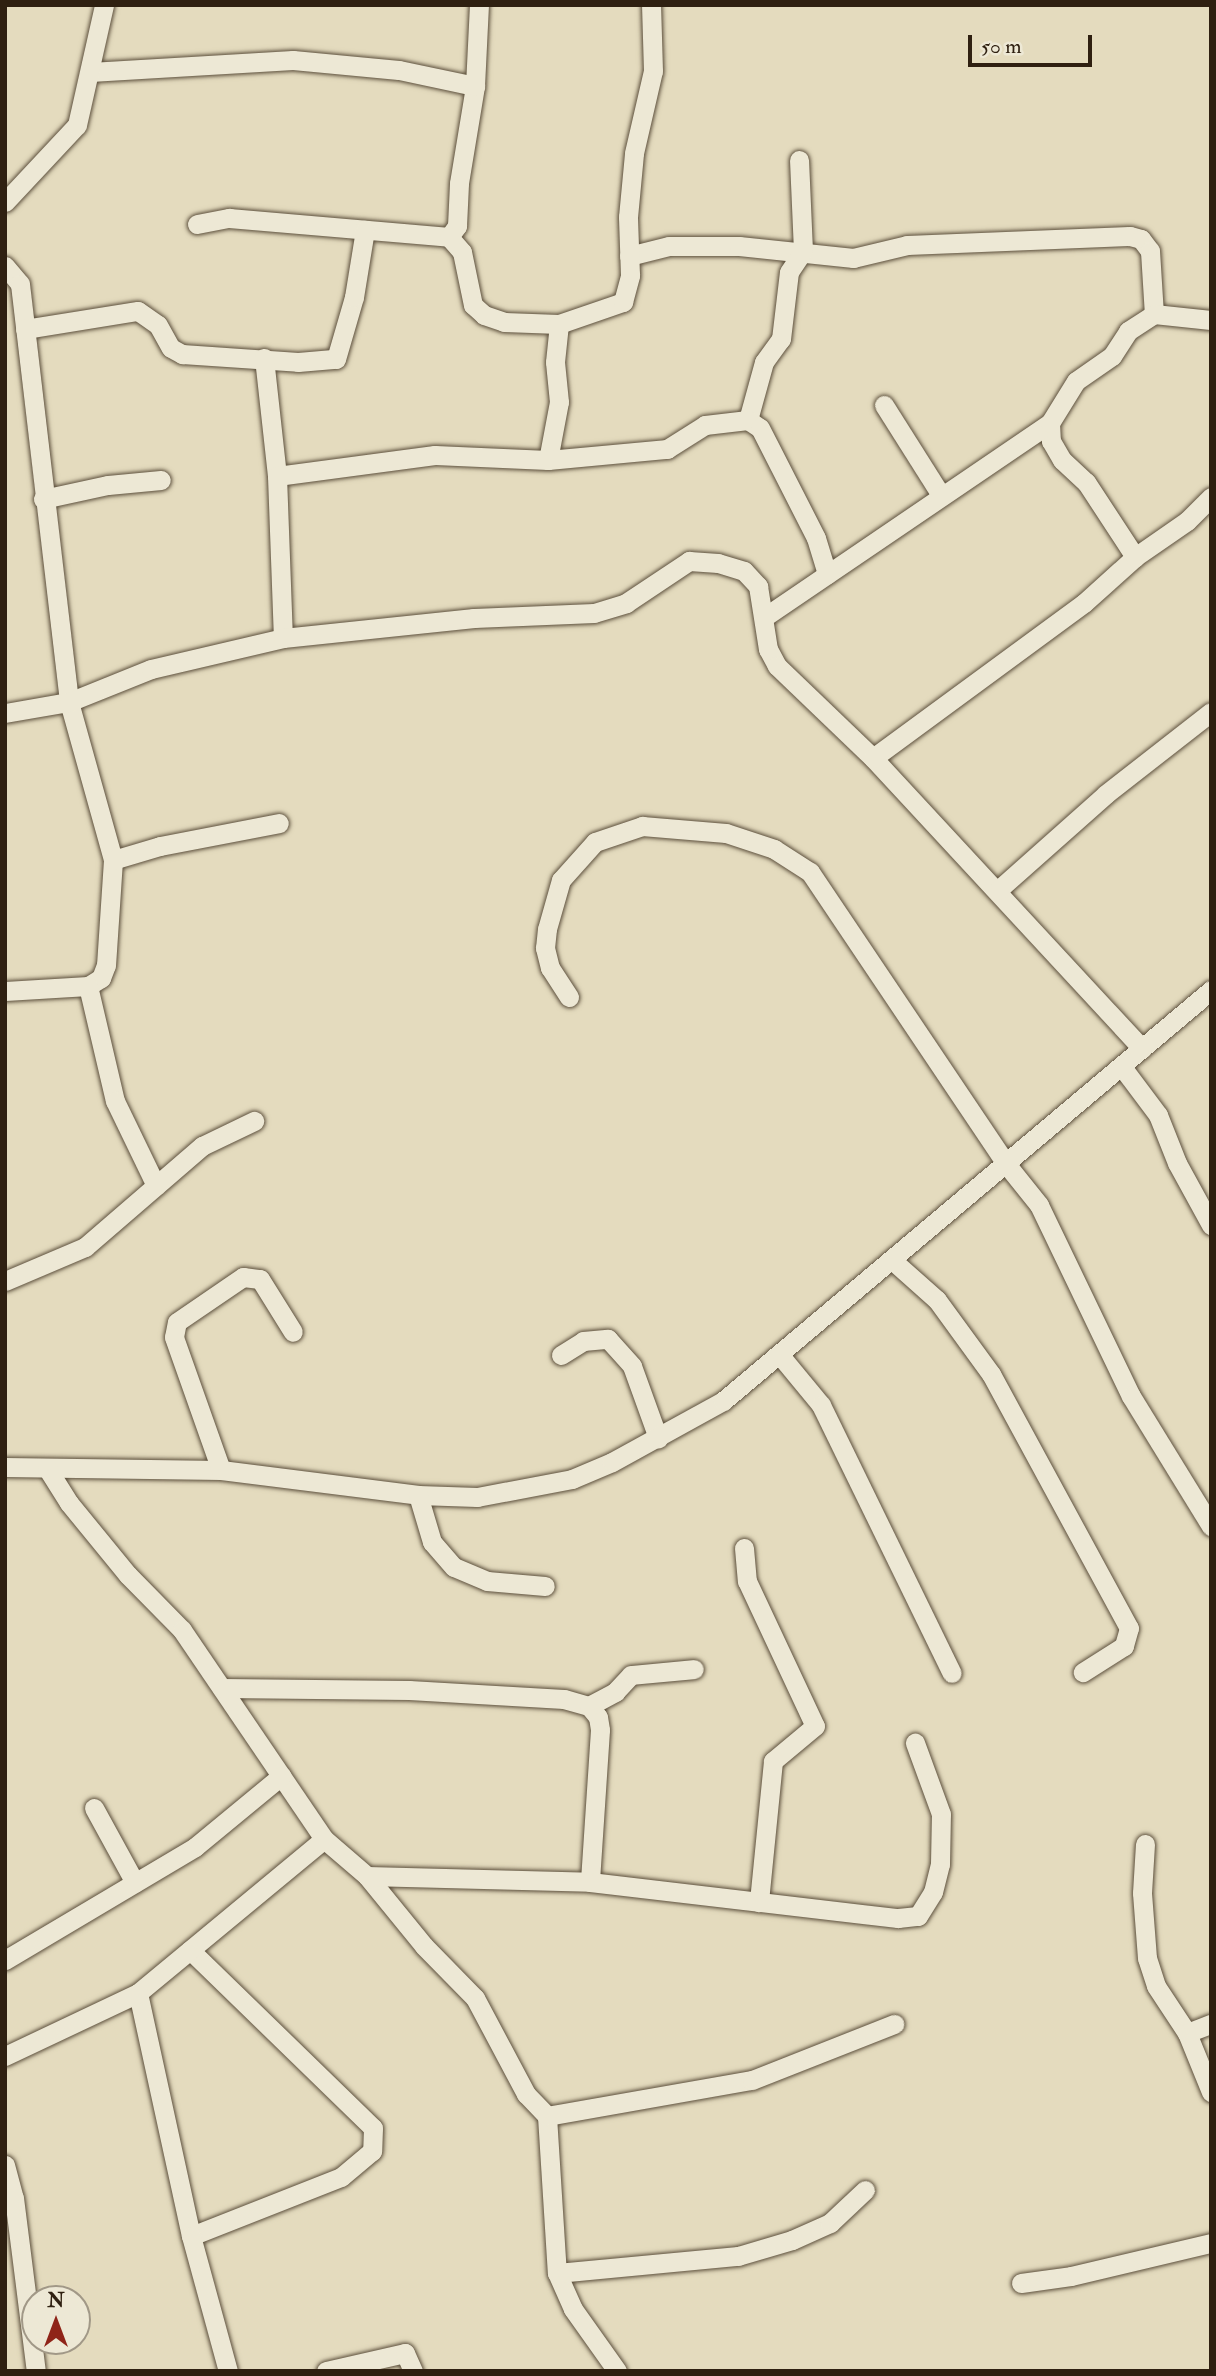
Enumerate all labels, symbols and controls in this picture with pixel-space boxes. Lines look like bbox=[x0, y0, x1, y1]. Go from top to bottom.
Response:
scale bar bbox=[971, 21, 1095, 65]
text: 50 m bbox=[981, 33, 1022, 60]
north arrow bbox=[21, 2285, 91, 2355]
text: N bbox=[47, 2289, 65, 2313]

